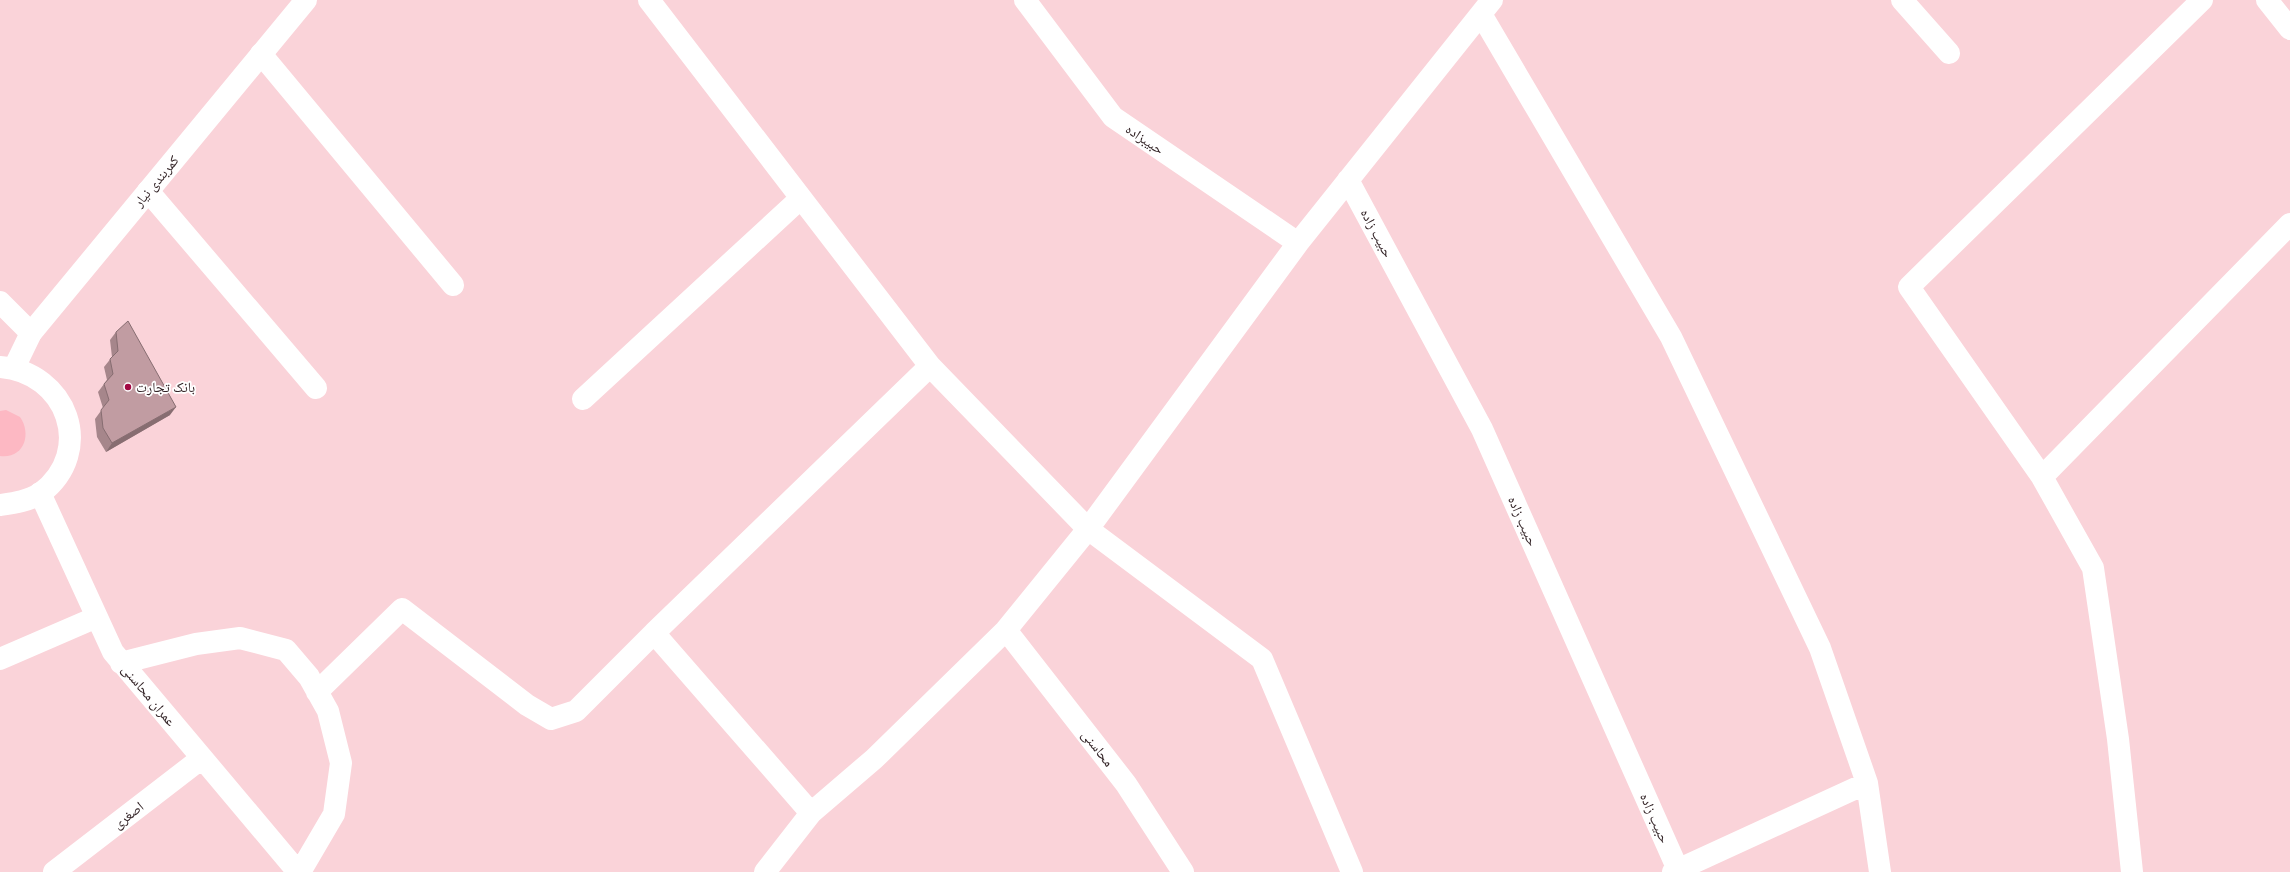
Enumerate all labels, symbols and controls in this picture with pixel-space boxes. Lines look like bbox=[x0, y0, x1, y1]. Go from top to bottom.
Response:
street label: حبیبزاده bbox=[1122, 120, 1167, 158]
street label: کمربندی نیار bbox=[129, 152, 183, 211]
street label: حبیب زاده bbox=[1357, 206, 1397, 261]
place label: بانک تجارت bbox=[136, 379, 195, 396]
marker: بانک تجارت bbox=[123, 382, 133, 392]
street label: حبیب زاده bbox=[1504, 494, 1541, 549]
street label: عمران محاسنی bbox=[118, 661, 179, 730]
street label: محاسنی bbox=[1078, 726, 1117, 770]
street label: حبیب زاده bbox=[1636, 791, 1673, 846]
street label: اصغری bbox=[109, 798, 147, 833]

